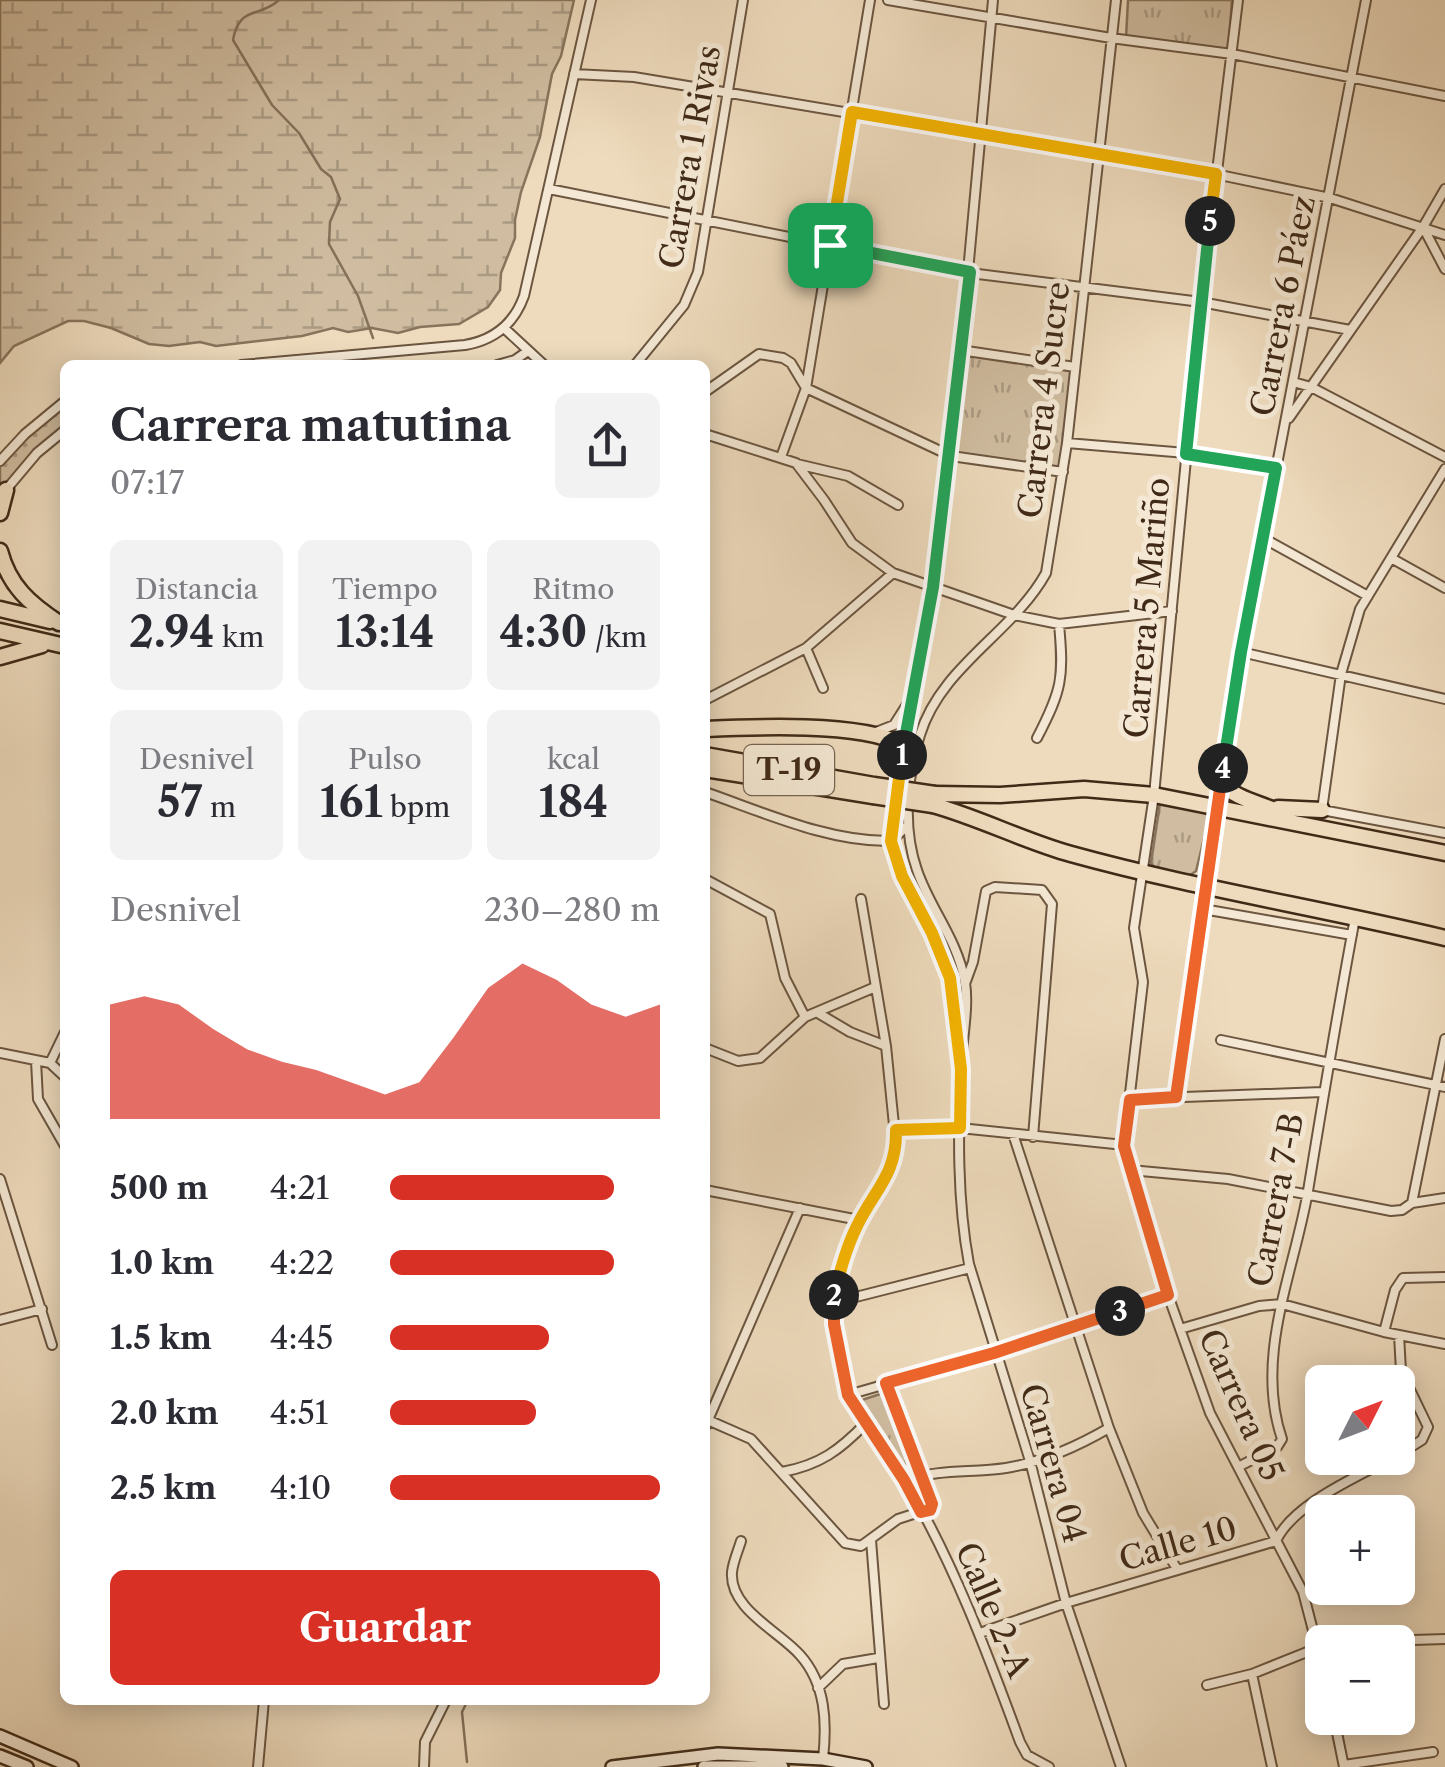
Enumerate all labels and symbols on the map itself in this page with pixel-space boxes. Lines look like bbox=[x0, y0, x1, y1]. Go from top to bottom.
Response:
street label: Carrera 1 Rivas bbox=[651, 42, 728, 272]
street label: Carrera 6 Páez bbox=[1242, 192, 1323, 419]
pin: 5 bbox=[1185, 196, 1235, 246]
pin bbox=[788, 203, 873, 288]
street label: Carrera 4 Sucre bbox=[1010, 279, 1077, 520]
street label: Carrera 5 Mariño bbox=[1116, 476, 1177, 740]
pin: 1 bbox=[877, 730, 927, 780]
pin: 4 bbox=[1198, 743, 1248, 793]
road number: T-19 bbox=[744, 745, 834, 795]
street label: Carrera 7-B bbox=[1240, 1110, 1311, 1290]
pin: 2 bbox=[809, 1270, 859, 1320]
pin: 3 bbox=[1095, 1286, 1145, 1336]
street label: Carrera 05 bbox=[1191, 1323, 1292, 1487]
north arrow bbox=[1305, 1365, 1415, 1475]
street label: Carrera 04 bbox=[1012, 1379, 1095, 1547]
street label: Calle 10 bbox=[1114, 1508, 1241, 1579]
street label: Calle 2-A bbox=[948, 1536, 1040, 1684]

